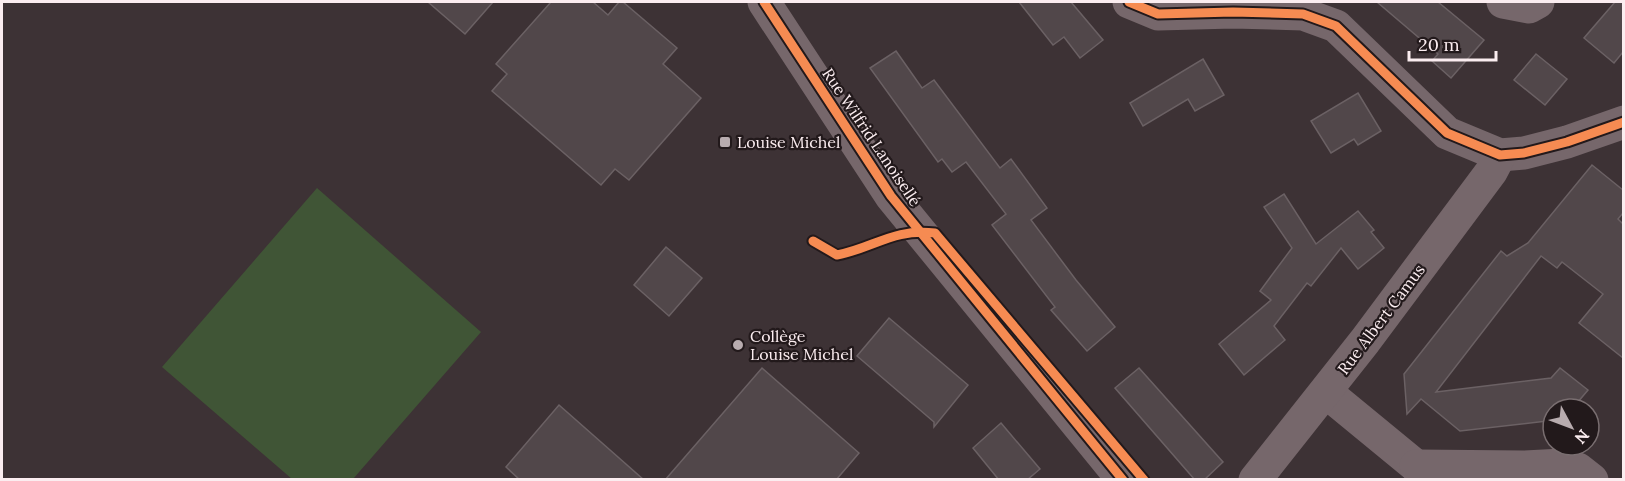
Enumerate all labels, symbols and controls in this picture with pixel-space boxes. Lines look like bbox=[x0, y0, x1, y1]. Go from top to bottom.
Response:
scale bar bbox=[1409, 24, 1496, 62]
text: 20 m bbox=[1418, 33, 1460, 56]
street label: Rue Wilfrid Lanoisellé bbox=[818, 64, 926, 210]
place label: Louise Michel bbox=[737, 132, 840, 152]
marker: Louise Michel bbox=[718, 135, 732, 149]
street label: Rue Albert Camus bbox=[1333, 260, 1429, 378]
place label: Collège Louise Michel bbox=[750, 326, 853, 364]
marker: Collège Louise Michel bbox=[731, 338, 745, 352]
north arrow bbox=[1541, 397, 1601, 457]
text: N bbox=[1571, 426, 1594, 448]

